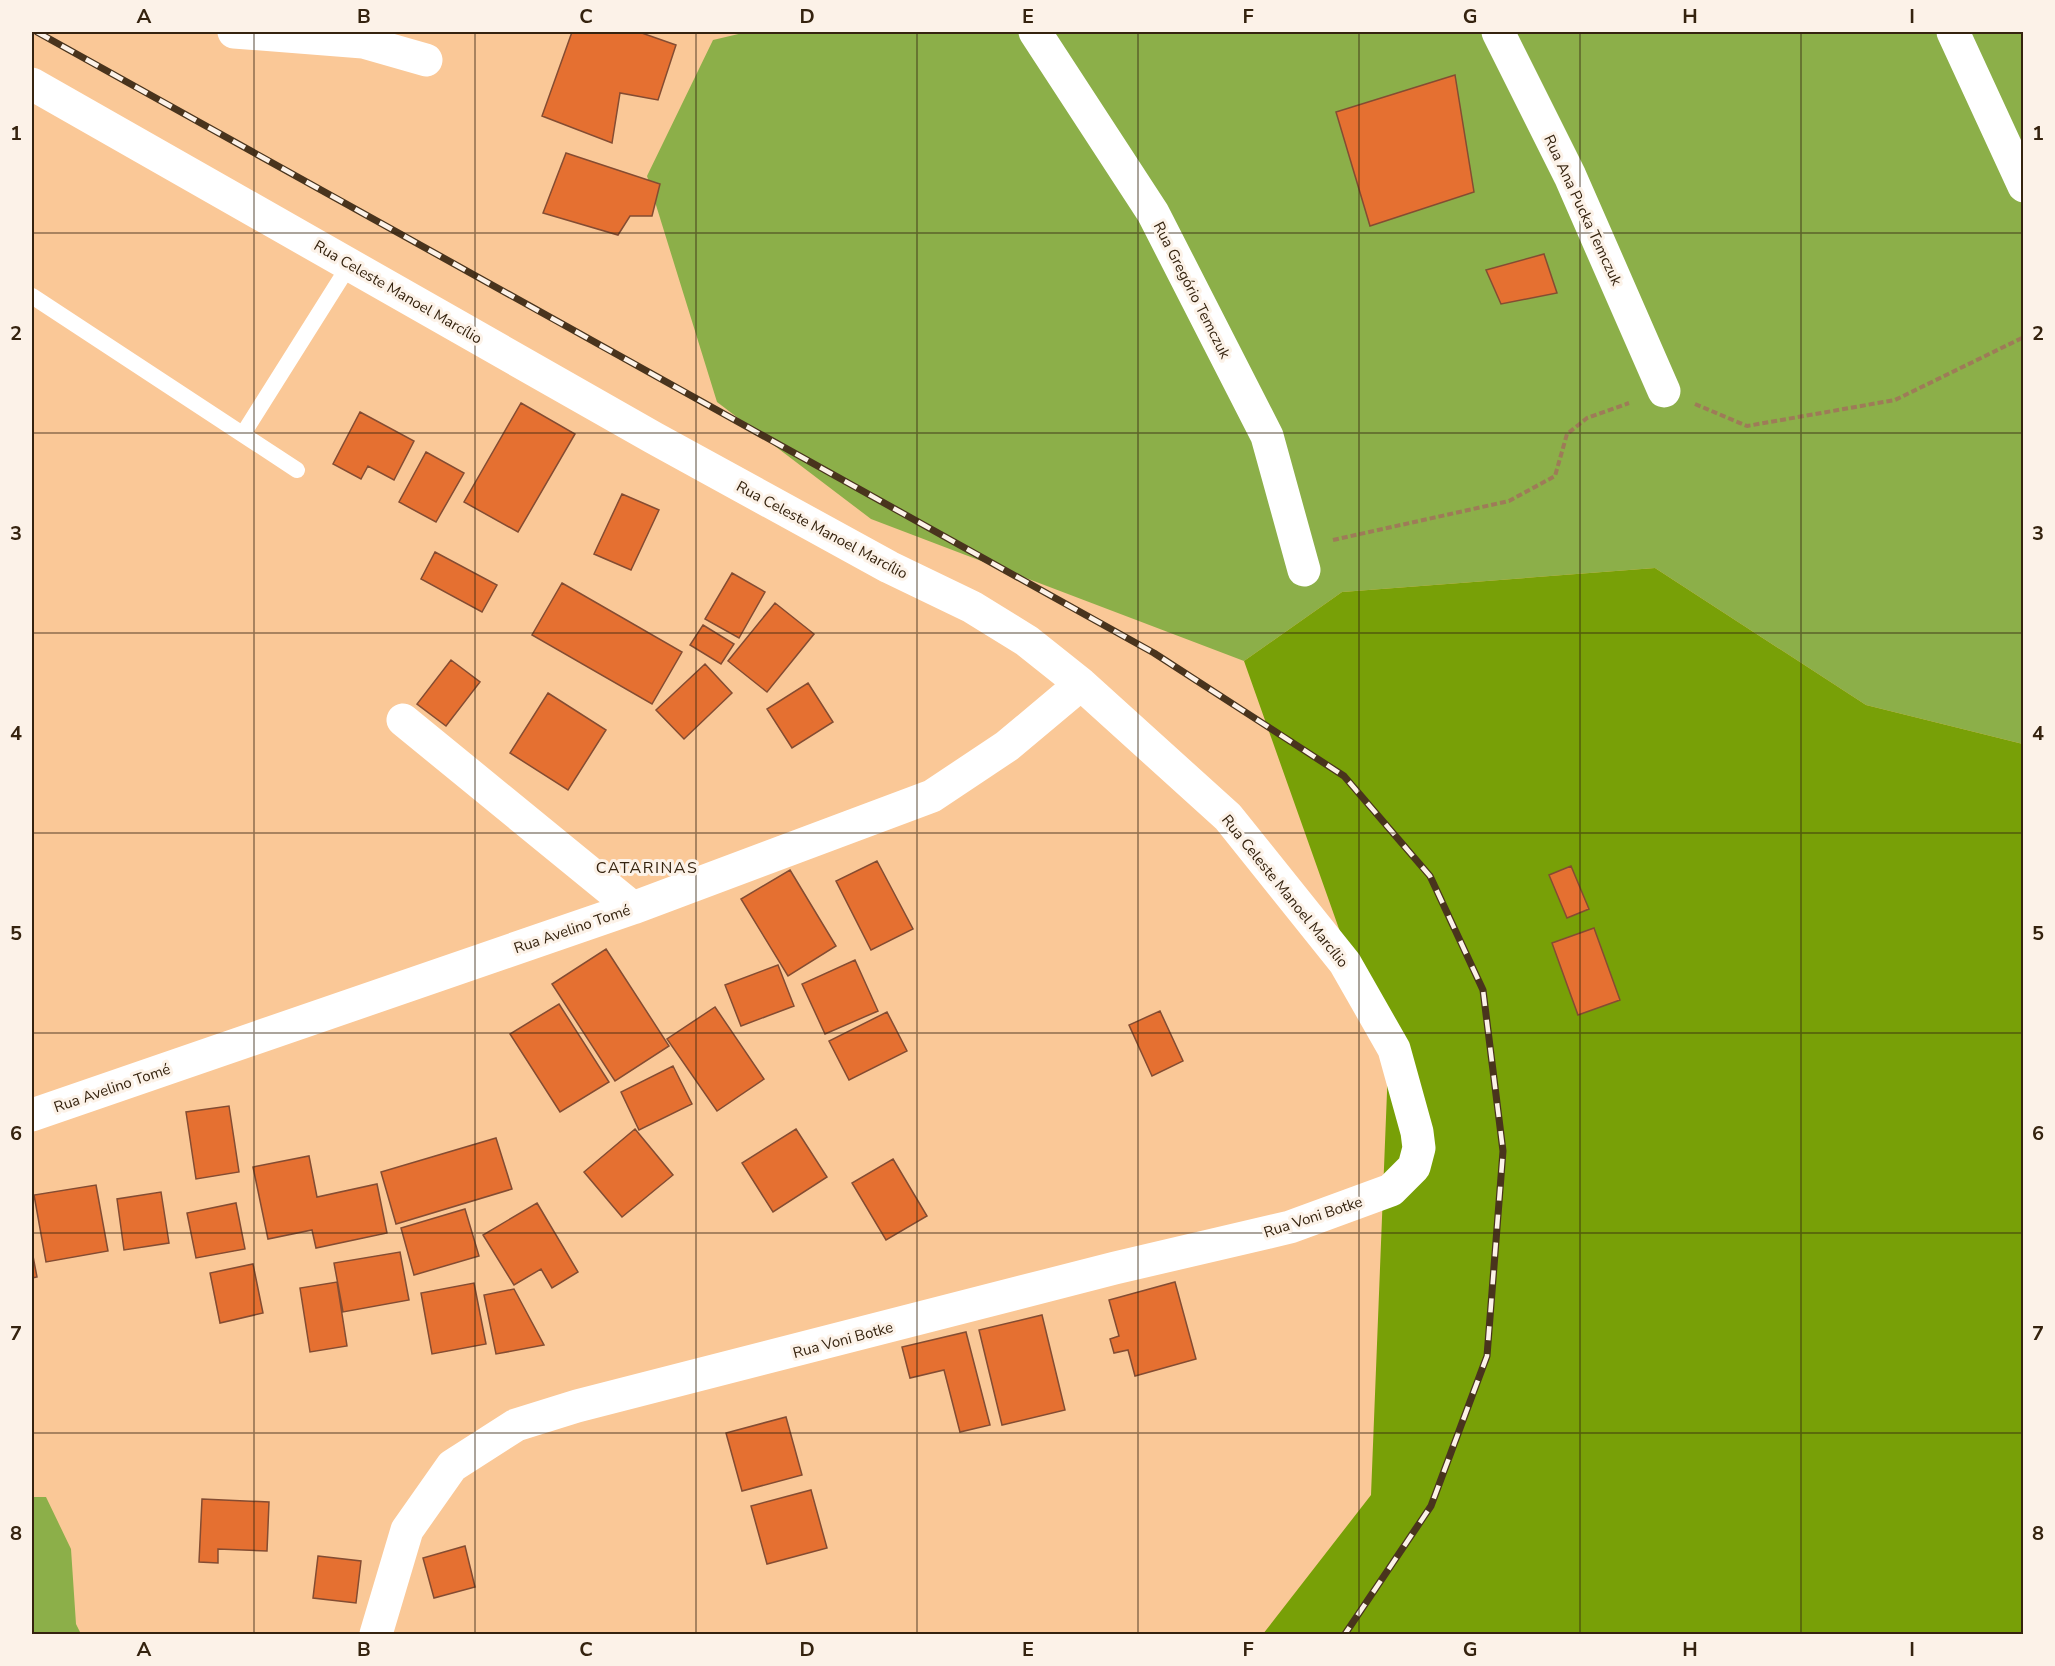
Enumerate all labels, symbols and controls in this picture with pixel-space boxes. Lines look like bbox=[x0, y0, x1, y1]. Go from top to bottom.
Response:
text: A bbox=[137, 3, 152, 30]
text: B bbox=[357, 3, 371, 30]
text: C bbox=[579, 3, 593, 30]
text: D bbox=[799, 3, 815, 30]
text: E bbox=[1022, 3, 1034, 30]
text: F bbox=[1242, 3, 1254, 30]
text: G bbox=[1463, 3, 1477, 30]
text: H bbox=[1682, 3, 1698, 30]
text: I bbox=[1909, 3, 1915, 30]
text: 1 bbox=[10, 120, 22, 147]
text: 1 bbox=[2032, 120, 2044, 147]
street label: Rua Ana Pucka Temczuk bbox=[1539, 131, 1627, 289]
street label: Rua Gregório Temczuk bbox=[1149, 218, 1235, 362]
street label: Rua Celeste Manoel Marcílio bbox=[310, 236, 486, 348]
text: 2 bbox=[10, 320, 22, 347]
text: 2 bbox=[2032, 320, 2044, 347]
street label: Rua Celeste Manoel Marcílio bbox=[733, 476, 911, 584]
text: 3 bbox=[10, 520, 22, 547]
text: 3 bbox=[2032, 520, 2044, 547]
text: 4 bbox=[10, 720, 22, 747]
text: 4 bbox=[2032, 720, 2044, 747]
street label: Rua Celeste Manoel Marcílio bbox=[1217, 810, 1353, 972]
district label: CATARINAS bbox=[596, 857, 698, 879]
street label: Rua Avelino Tomé bbox=[511, 900, 633, 958]
text: 5 bbox=[10, 920, 22, 947]
text: 5 bbox=[2032, 920, 2044, 947]
street label: Rua Avelino Tomé bbox=[51, 1059, 173, 1117]
text: 6 bbox=[10, 1120, 22, 1147]
text: 6 bbox=[2032, 1120, 2044, 1147]
street label: Rua Voni Botke bbox=[1261, 1192, 1365, 1242]
street label: Rua Voni Botke bbox=[791, 1317, 895, 1363]
text: 7 bbox=[10, 1320, 22, 1347]
text: 7 bbox=[2032, 1320, 2044, 1347]
text: 8 bbox=[10, 1520, 22, 1547]
text: 8 bbox=[2032, 1520, 2044, 1547]
text: A bbox=[137, 1636, 152, 1663]
text: B bbox=[357, 1636, 371, 1663]
text: C bbox=[579, 1636, 593, 1663]
text: D bbox=[799, 1636, 815, 1663]
text: E bbox=[1022, 1636, 1034, 1663]
text: F bbox=[1242, 1636, 1254, 1663]
text: G bbox=[1463, 1636, 1477, 1663]
text: H bbox=[1682, 1636, 1698, 1663]
text: I bbox=[1909, 1636, 1915, 1663]

